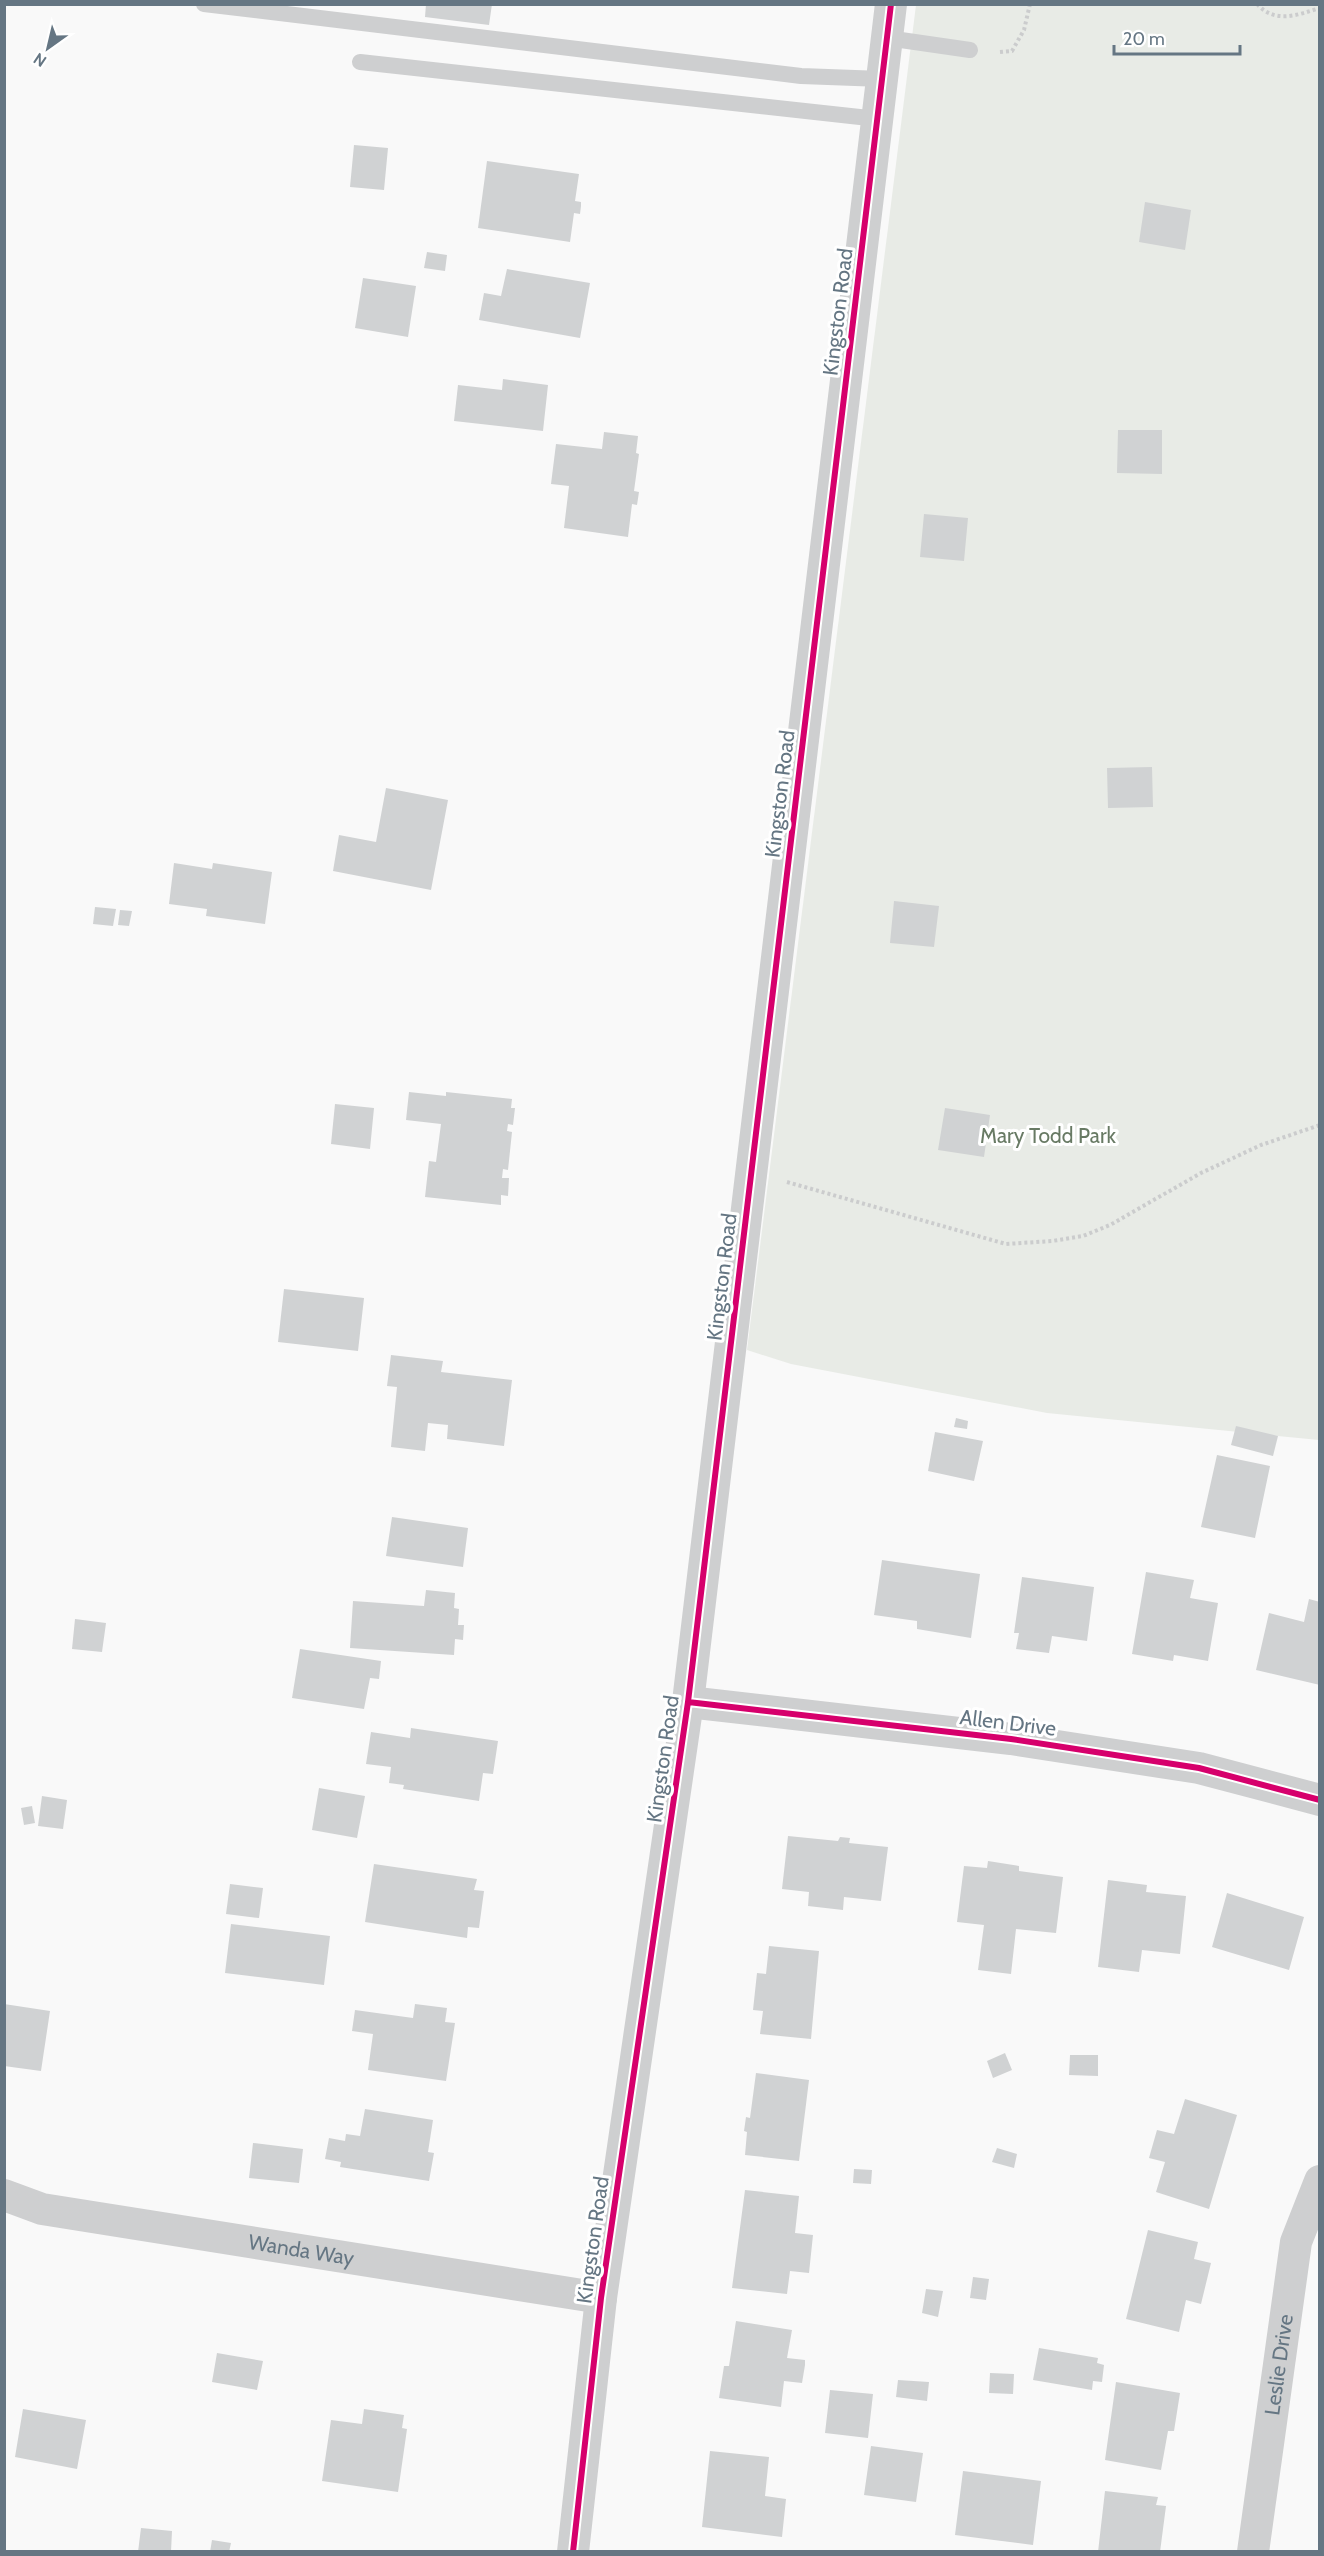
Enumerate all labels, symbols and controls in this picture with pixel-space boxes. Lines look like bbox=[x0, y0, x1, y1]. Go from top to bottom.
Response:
north arrow bbox=[18, 18, 78, 78]
scale bar bbox=[1114, 18, 1240, 56]
text: 20 m bbox=[1123, 28, 1165, 50]
text: N bbox=[30, 49, 50, 71]
street label: Kingston Road bbox=[817, 247, 858, 377]
street label: Kingston Road bbox=[759, 729, 800, 859]
park label: Mary Todd Park bbox=[980, 1123, 1117, 1148]
street label: Kingston Road bbox=[701, 1212, 742, 1342]
street label: Kingston Road bbox=[641, 1694, 684, 1824]
street label: Allen Drive bbox=[958, 1704, 1058, 1741]
street label: Kingston Road bbox=[571, 2175, 614, 2305]
street label: Wanda Way bbox=[247, 2229, 356, 2271]
street label: Leslie Drive bbox=[1259, 2312, 1298, 2417]

